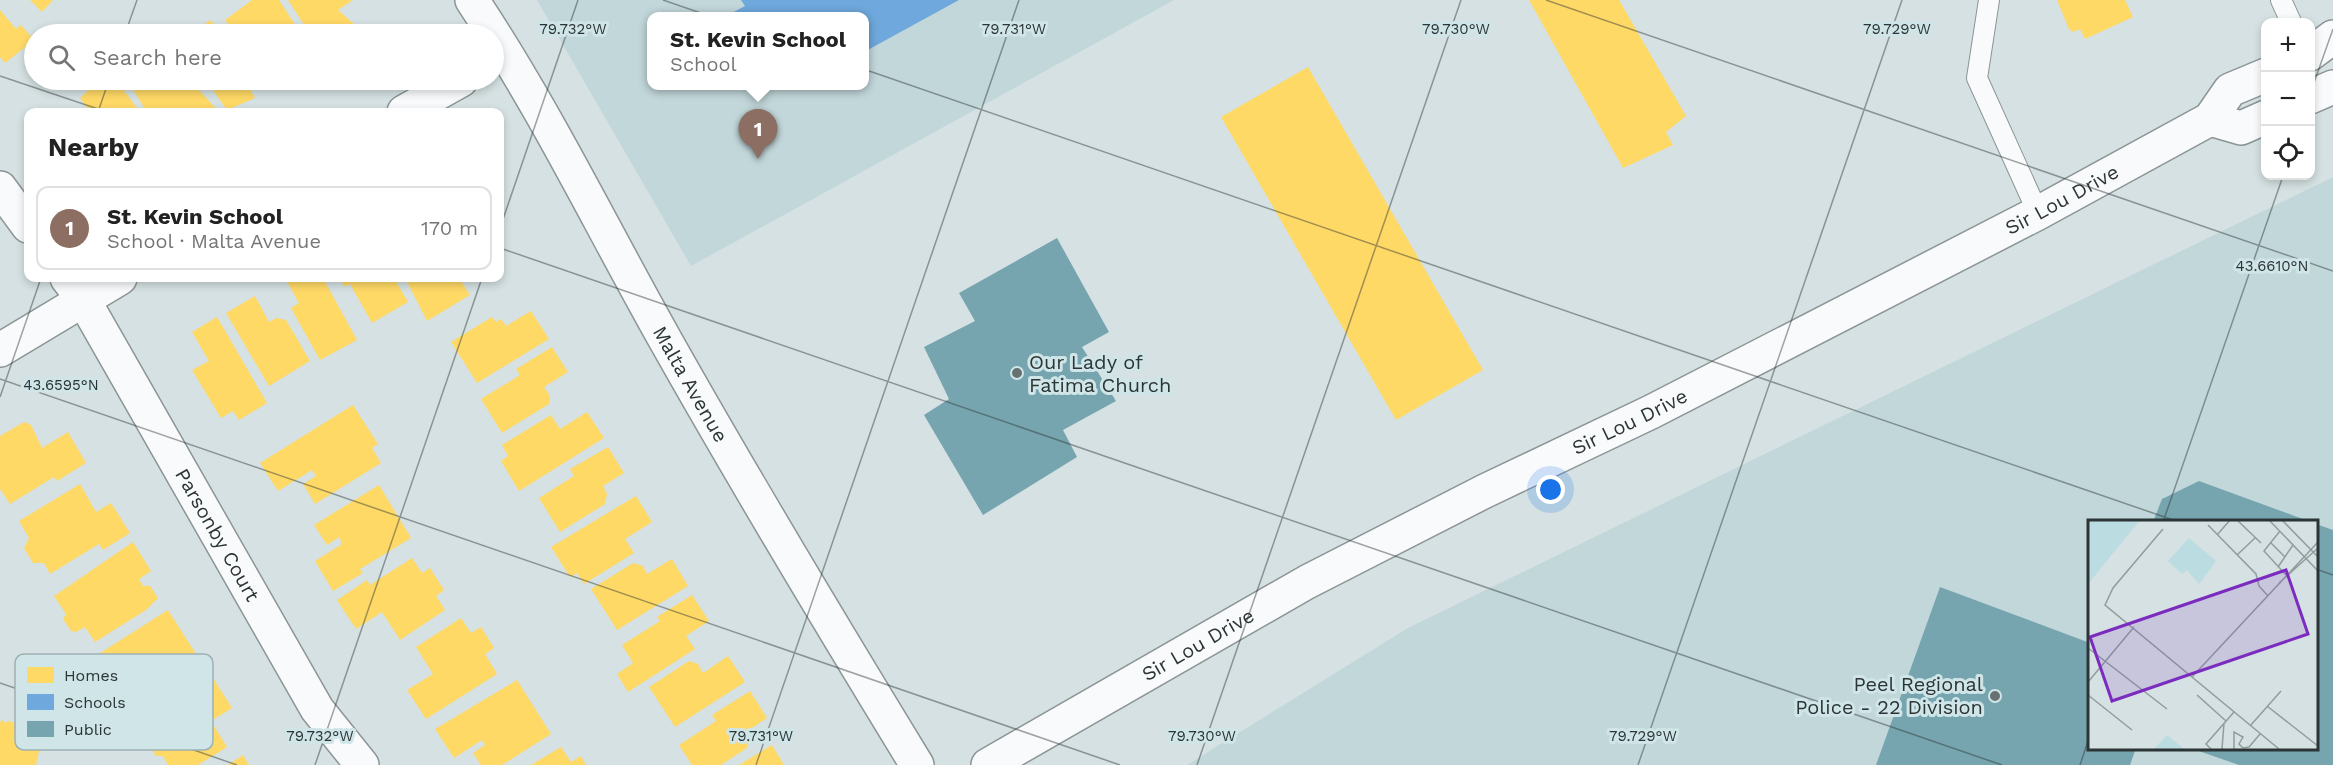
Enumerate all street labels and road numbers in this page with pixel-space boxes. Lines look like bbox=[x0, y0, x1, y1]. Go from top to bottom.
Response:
street label: Sir Lou Drive bbox=[2001, 159, 2123, 240]
street label: Malta Avenue bbox=[648, 322, 733, 447]
street label: Sir Lou Drive bbox=[1568, 383, 1691, 460]
street label: Parsonby Court bbox=[170, 464, 265, 606]
street label: Sir Lou Drive bbox=[1138, 603, 1258, 686]

